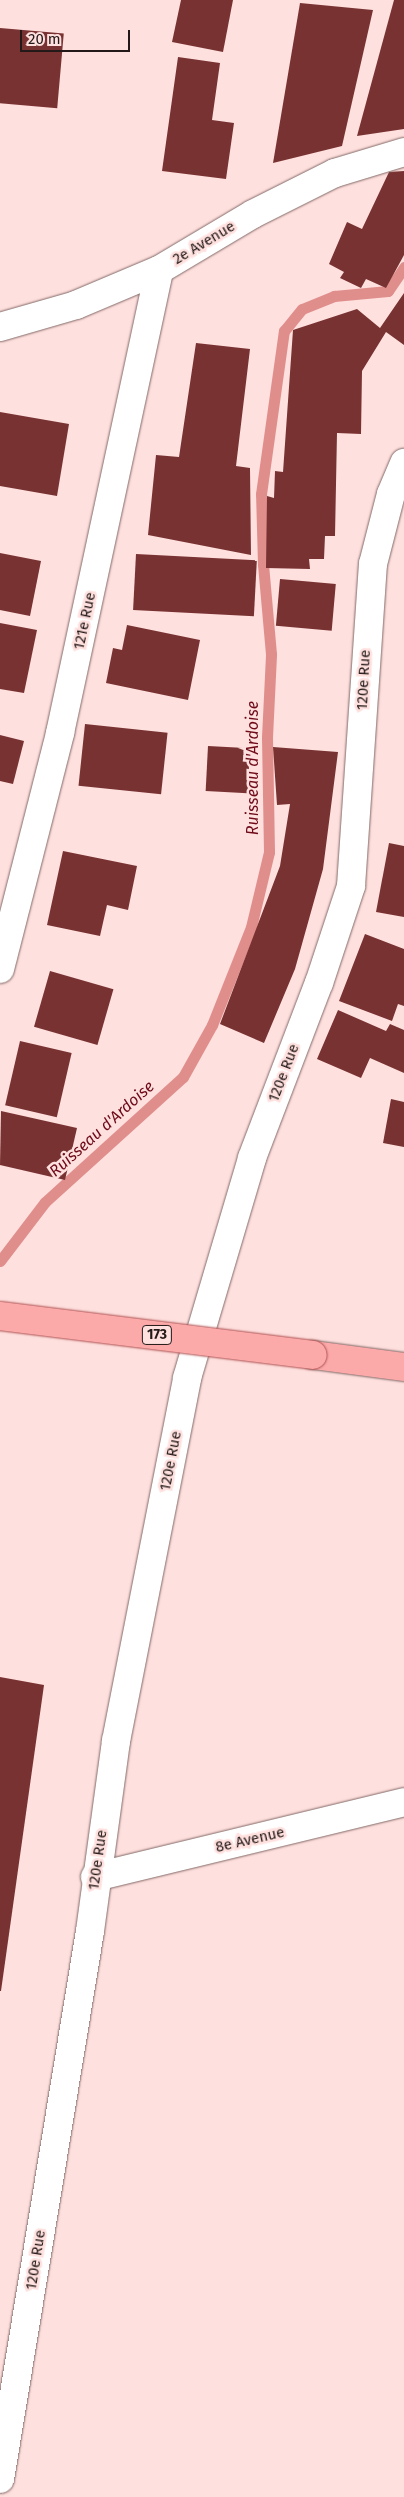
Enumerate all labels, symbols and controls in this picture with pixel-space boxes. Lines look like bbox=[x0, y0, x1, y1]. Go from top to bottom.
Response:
scale bar bbox=[22, 20, 132, 52]
text: 20 m bbox=[28, 30, 61, 48]
street label: 2e Avenue bbox=[170, 218, 238, 268]
street label: 121e Rue bbox=[70, 591, 100, 651]
street label: 120e Rue bbox=[353, 649, 375, 711]
water label: Ruisseau d'Ardoise bbox=[243, 701, 263, 835]
street label: 120e Rue bbox=[265, 1042, 303, 1104]
water label: Ruisseau d'Ardoise bbox=[46, 1077, 158, 1181]
road number: 173 bbox=[141, 1324, 173, 1346]
street label: 120e Rue bbox=[156, 1430, 186, 1492]
street label: 8e Avenue bbox=[214, 1823, 286, 1857]
street label: 120e Rue bbox=[85, 1829, 111, 1891]
street label: 120e Rue bbox=[22, 2229, 50, 2291]

